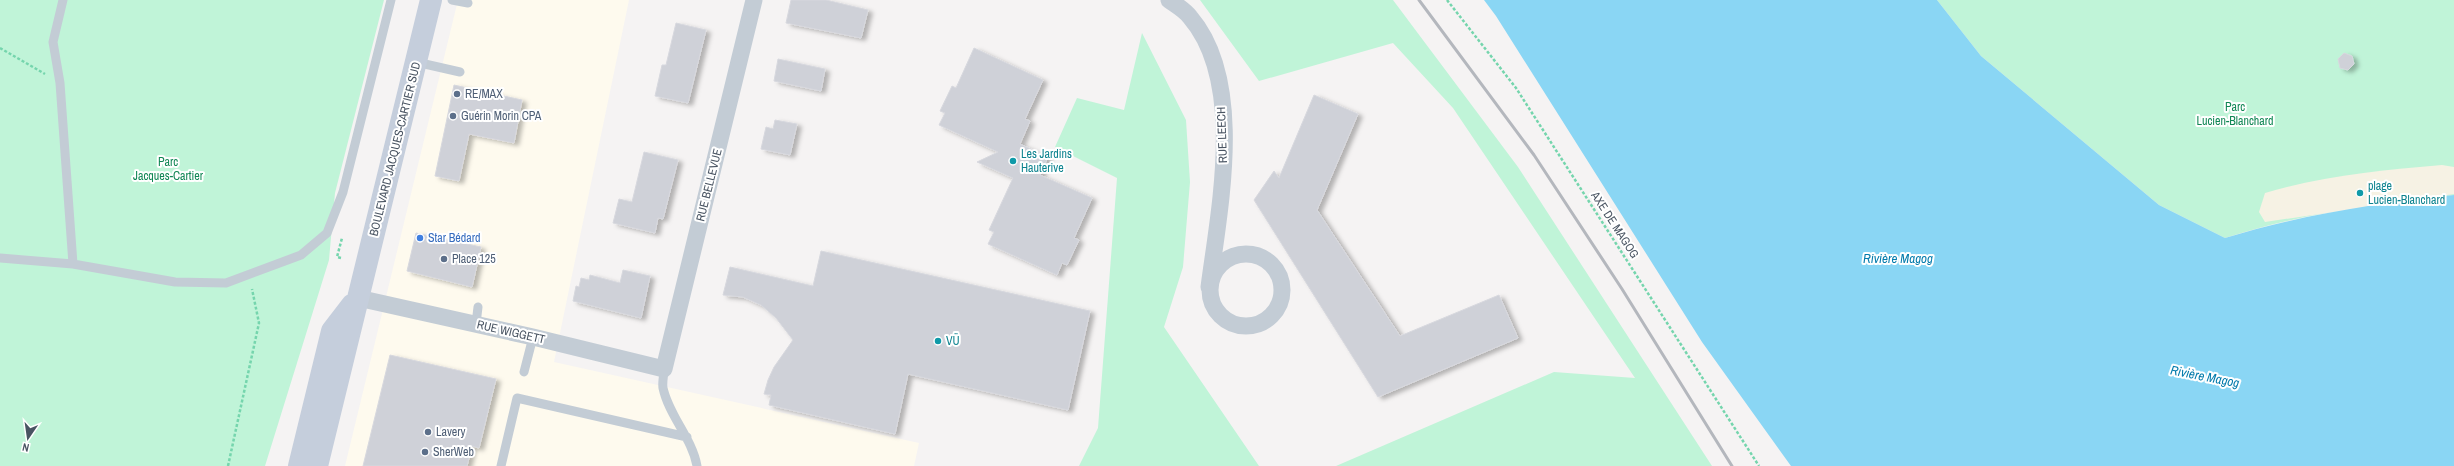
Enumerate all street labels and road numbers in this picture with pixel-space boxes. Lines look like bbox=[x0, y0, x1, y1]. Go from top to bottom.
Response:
street label: BOULEVARD JACQUES-CARTIER SUD bbox=[366, 60, 424, 238]
street label: RUE LEECH bbox=[1213, 107, 1231, 163]
street label: RUE BELLEVUE bbox=[692, 147, 726, 223]
street label: AXE DE MAGOG bbox=[1587, 188, 1643, 261]
street label: RUE WIGGETT bbox=[475, 316, 547, 348]

